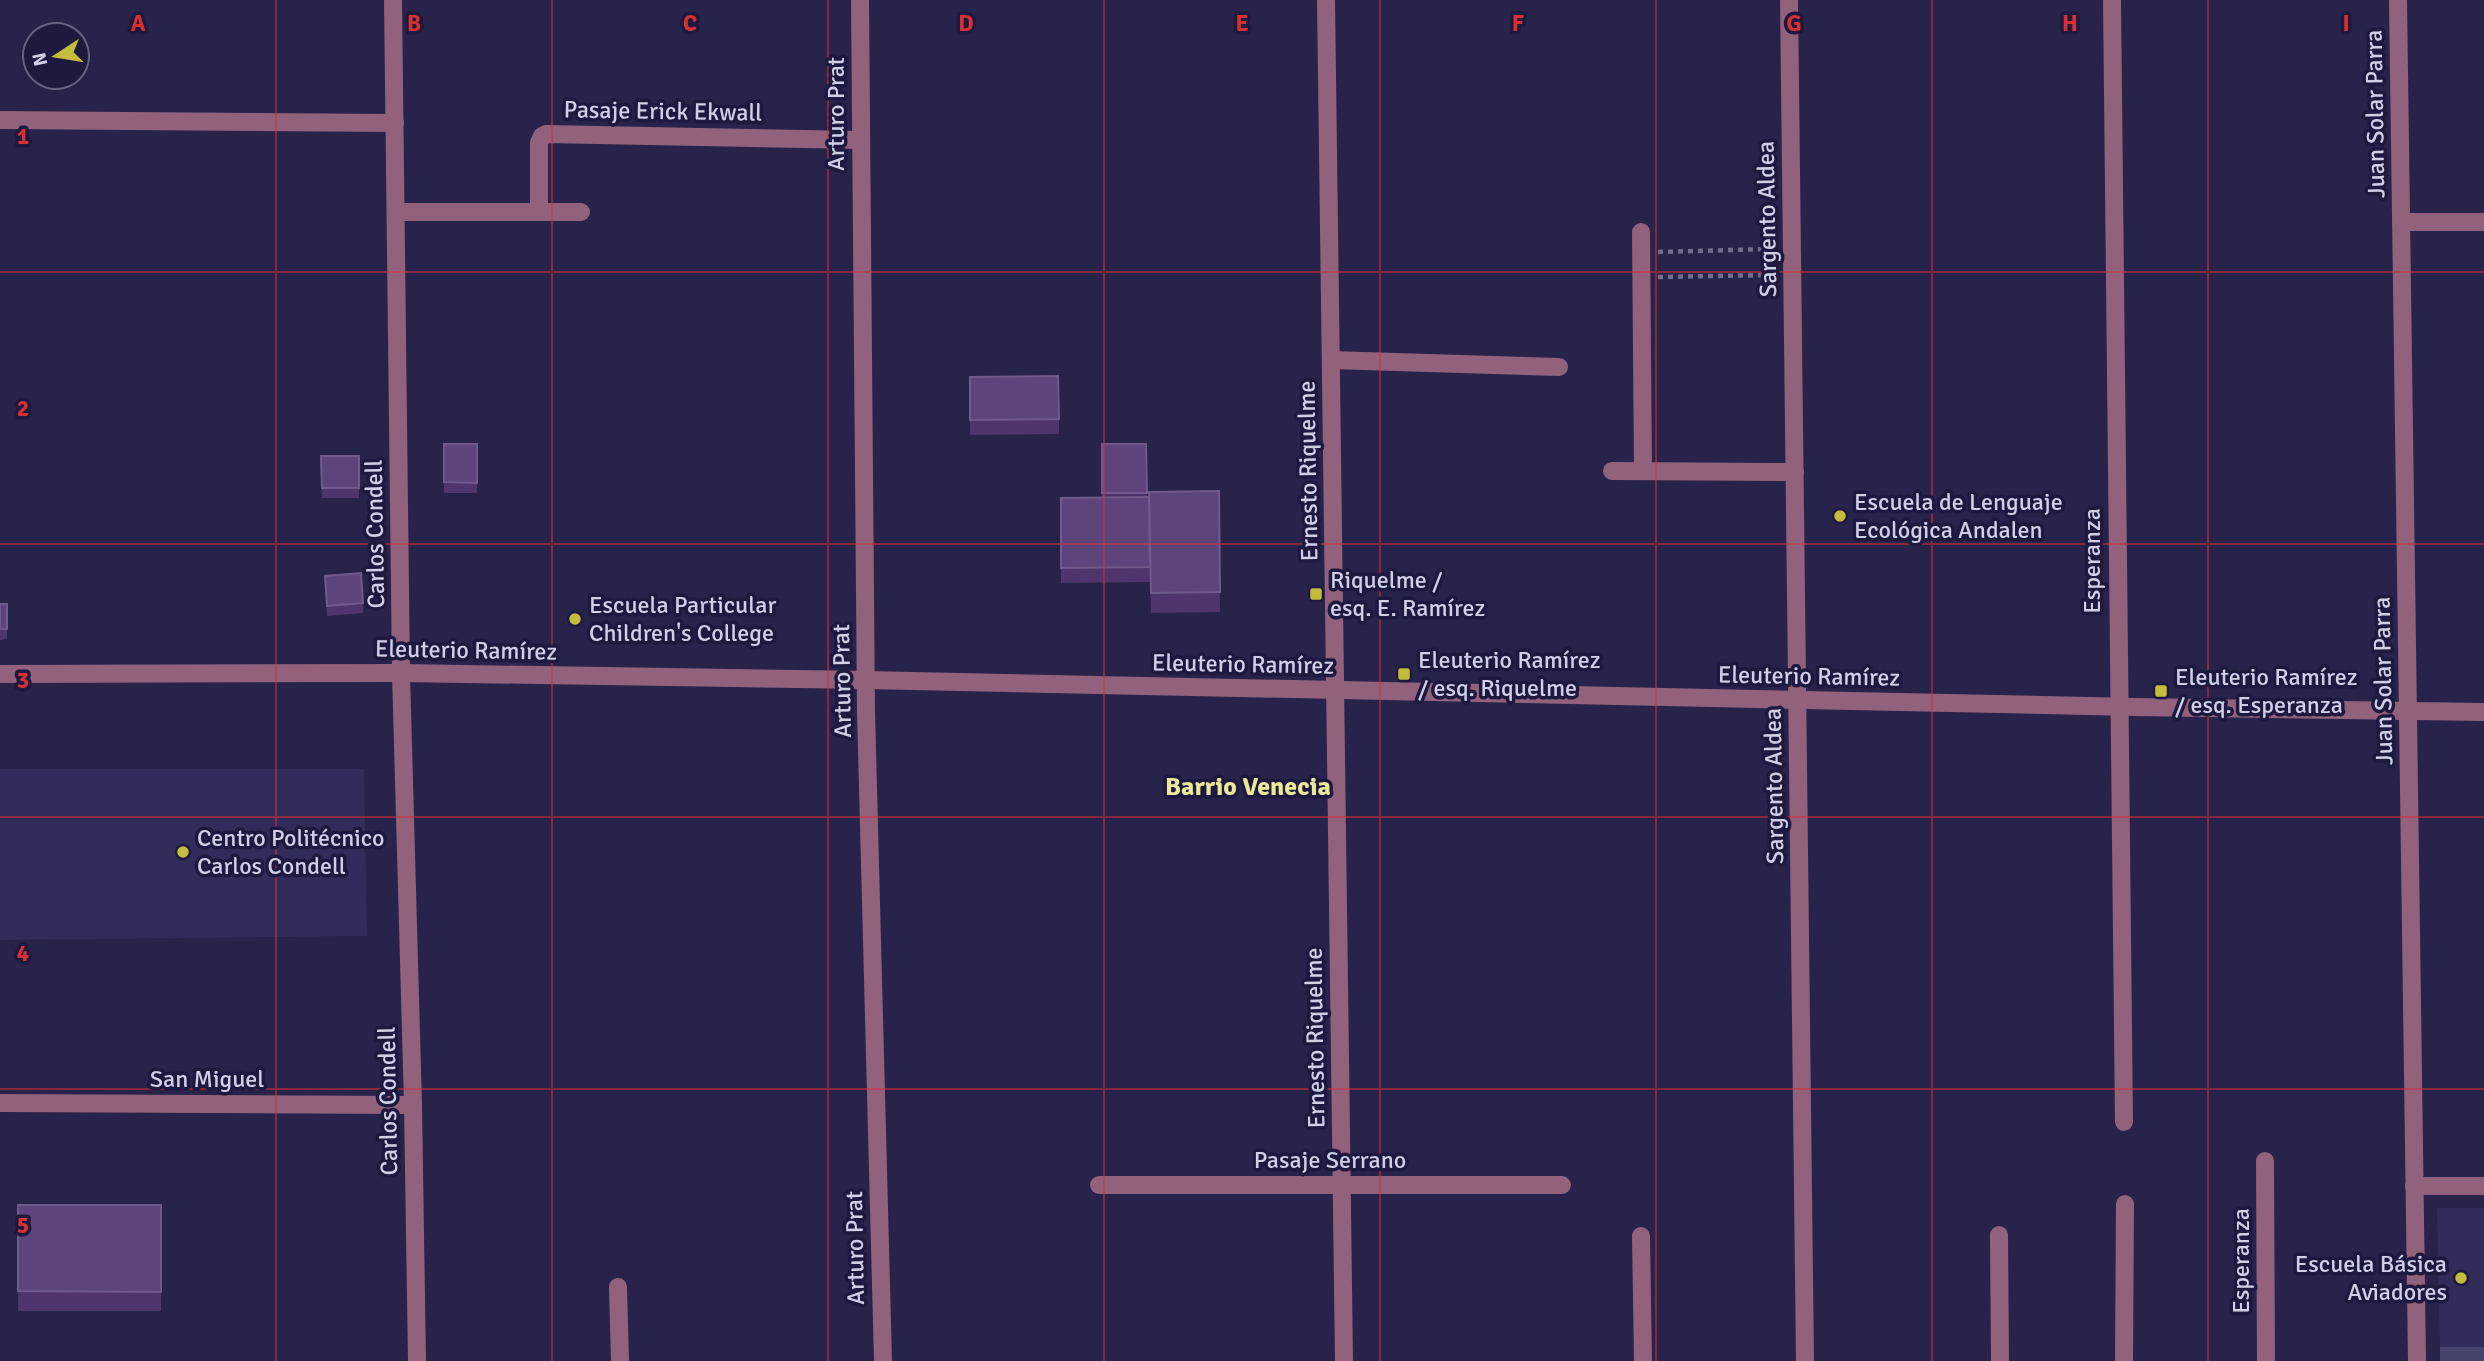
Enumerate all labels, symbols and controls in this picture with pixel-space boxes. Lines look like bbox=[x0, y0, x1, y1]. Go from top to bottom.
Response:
text: A bbox=[131, 9, 146, 38]
text: B bbox=[407, 9, 421, 38]
text: C bbox=[683, 9, 697, 38]
text: D bbox=[958, 9, 974, 38]
text: E bbox=[1235, 9, 1249, 38]
text: F bbox=[1512, 9, 1524, 38]
text: G bbox=[1786, 9, 1802, 38]
text: H bbox=[2062, 9, 2078, 38]
text: I bbox=[2342, 9, 2350, 38]
north arrow bbox=[21, 21, 91, 91]
street label: Juan Solar Parra bbox=[2359, 29, 2391, 199]
text: N bbox=[27, 50, 53, 68]
street label: Arturo Prat bbox=[821, 57, 851, 171]
street label: Pasaje Erick Ekwall bbox=[563, 94, 763, 128]
text: 1 bbox=[17, 122, 29, 151]
street label: Sargento Aldea bbox=[1751, 141, 1783, 297]
street label: Ernesto Riquelme bbox=[1291, 380, 1325, 562]
text: 2 bbox=[17, 394, 29, 423]
street label: Carlos Condell bbox=[359, 459, 391, 609]
place label: Escuela de Lenguaje Ecológica Andalen bbox=[1854, 487, 2063, 545]
marker: Escuela de Lenguaje Ecológica Andalen bbox=[1832, 508, 1848, 524]
street label: Esperanza bbox=[2077, 508, 2107, 614]
place label: Riquelme / esq. E. Ramírez bbox=[1330, 565, 1485, 623]
marker: Riquelme / esq. E. Ramírez bbox=[1308, 586, 1324, 602]
place label: Escuela Particular Children's College bbox=[589, 590, 776, 648]
street label: Juan Solar Parra bbox=[2367, 596, 2399, 766]
marker: Escuela Particular Children's College bbox=[567, 611, 583, 627]
street label: Arturo Prat bbox=[826, 624, 858, 738]
street label: Eleuterio Ramírez bbox=[375, 633, 557, 667]
place label: Eleuterio Ramírez / esq. Riquelme bbox=[1418, 645, 1600, 703]
street label: Eleuterio Ramírez bbox=[1152, 647, 1334, 681]
street label: Eleuterio Ramírez bbox=[1718, 659, 1900, 693]
place label: Eleuterio Ramírez / esq. Esperanza bbox=[2175, 662, 2357, 720]
text: 3 bbox=[17, 666, 29, 695]
marker: Eleuterio Ramírez / esq. Riquelme bbox=[1396, 666, 1412, 682]
marker: Eleuterio Ramírez / esq. Esperanza bbox=[2153, 683, 2169, 699]
street label: Sargento Aldea bbox=[1758, 708, 1790, 864]
district label: Barrio Venecia bbox=[1165, 771, 1331, 803]
place label: Centro Politécnico Carlos Condell bbox=[197, 823, 384, 881]
marker: Centro Politécnico Carlos Condell bbox=[175, 844, 191, 860]
text: 4 bbox=[17, 939, 29, 968]
street label: Ernesto Riquelme bbox=[1298, 947, 1332, 1129]
street label: Carlos Condell bbox=[372, 1026, 404, 1176]
street label: San Miguel bbox=[150, 1064, 264, 1094]
street label: Pasaje Serrano bbox=[1254, 1145, 1406, 1175]
street label: Arturo Prat bbox=[839, 1191, 871, 1305]
street label: Esperanza bbox=[2226, 1208, 2256, 1314]
text: 5 bbox=[17, 1211, 29, 1240]
place label: Escuela Básica Aviadores bbox=[2295, 1249, 2447, 1307]
marker: Escuela Básica Aviadores bbox=[2453, 1270, 2469, 1286]

